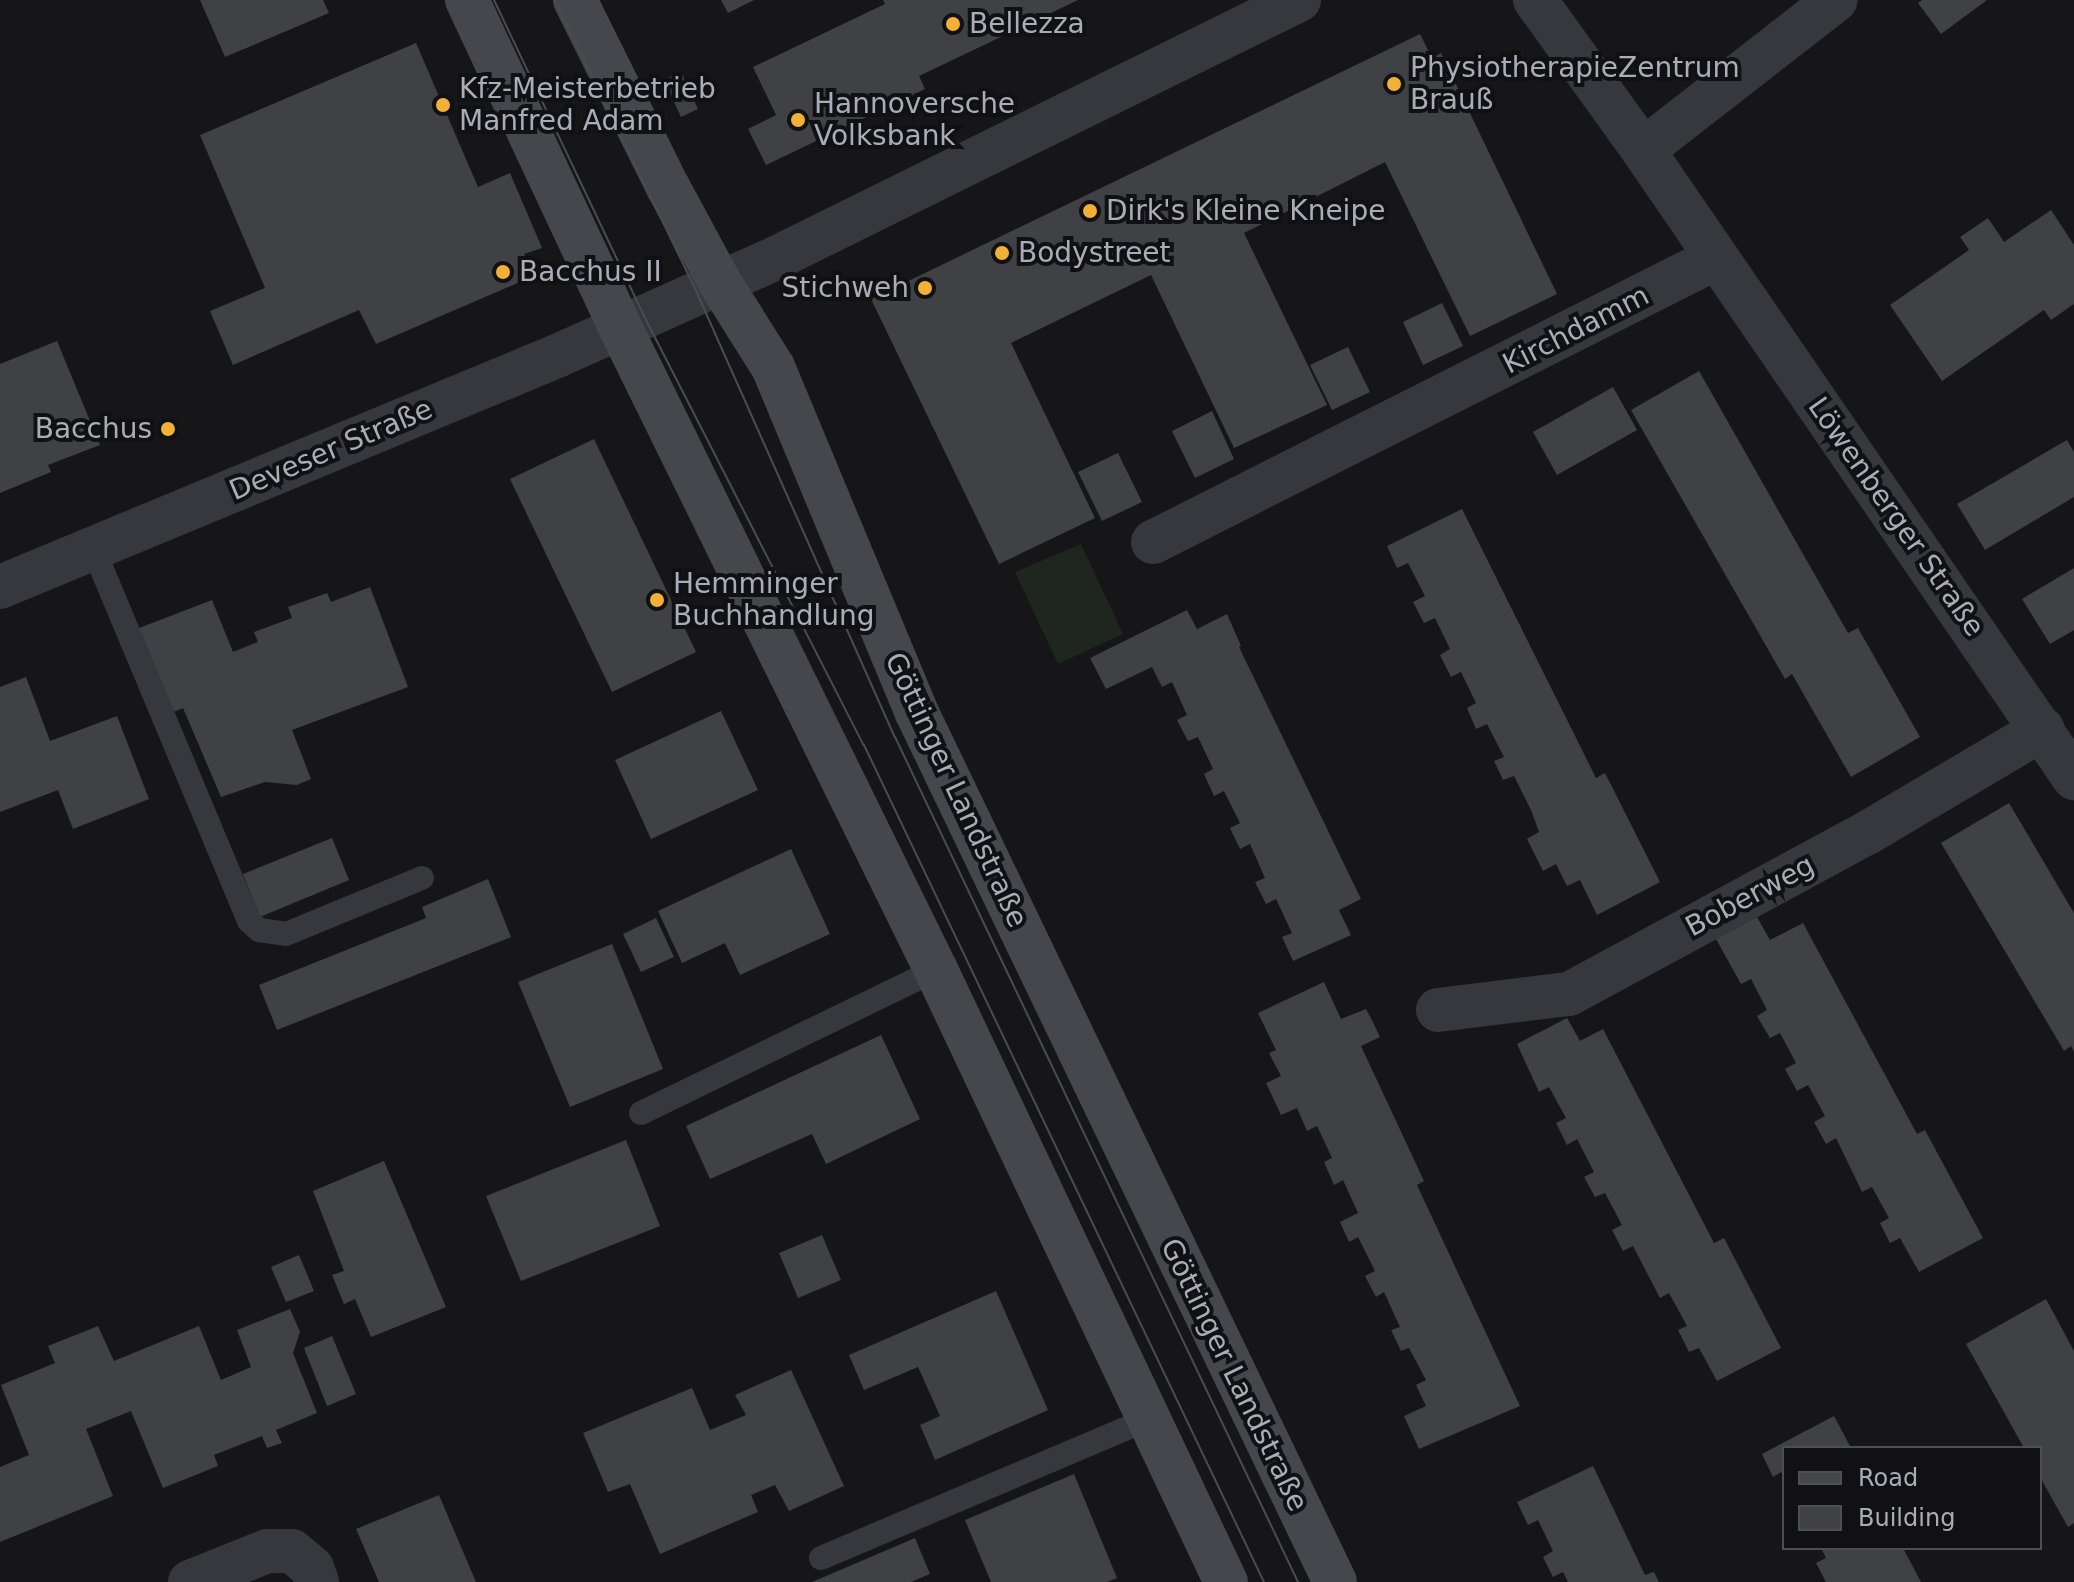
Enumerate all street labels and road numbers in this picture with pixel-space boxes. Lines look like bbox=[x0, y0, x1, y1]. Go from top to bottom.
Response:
street label: Kirchdamm bbox=[1497, 279, 1655, 381]
street label: Löwenberger Straße bbox=[1801, 391, 1991, 643]
street label: Deveser Straße bbox=[225, 392, 437, 508]
street label: Göttinger Landstraße bbox=[878, 647, 1034, 933]
street label: Boberweg bbox=[1680, 848, 1820, 944]
street label: Göttinger Landstraße bbox=[1153, 1233, 1315, 1517]

